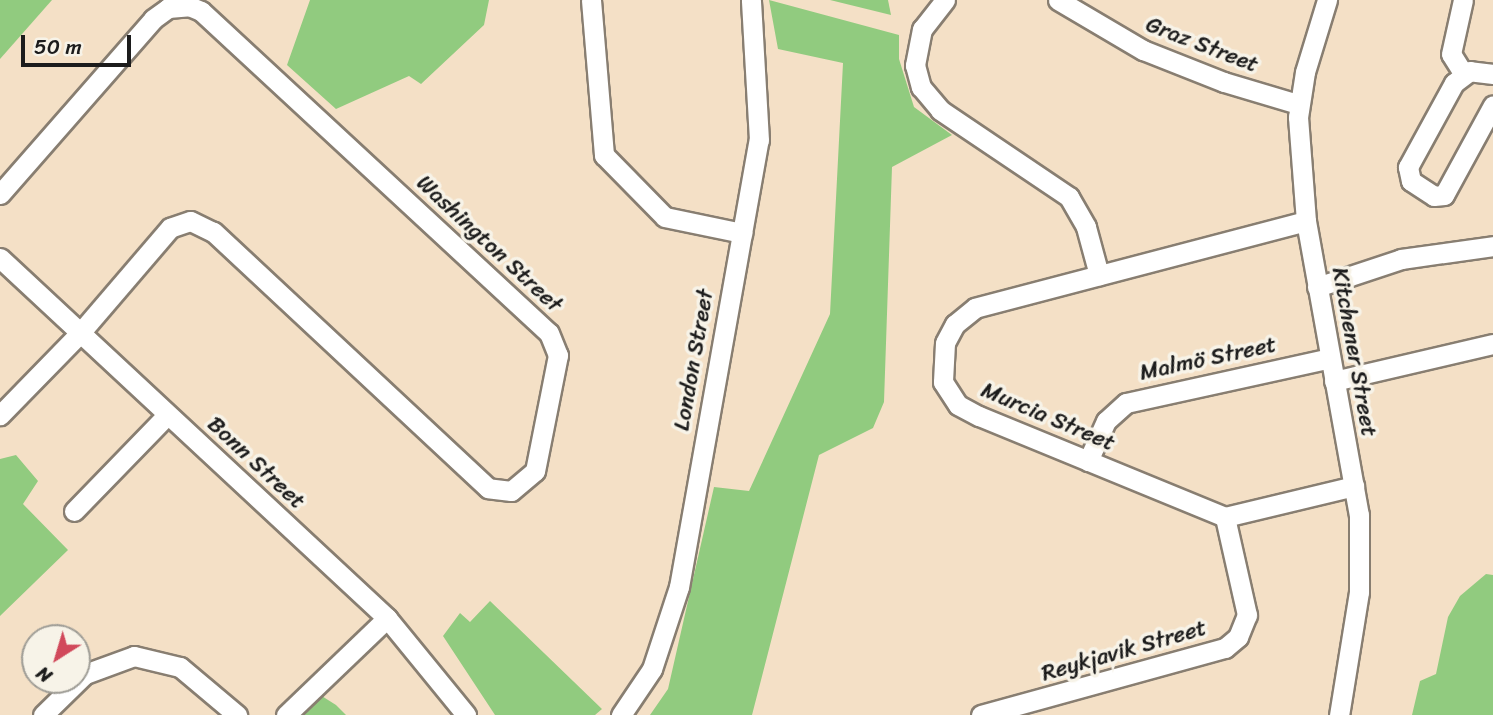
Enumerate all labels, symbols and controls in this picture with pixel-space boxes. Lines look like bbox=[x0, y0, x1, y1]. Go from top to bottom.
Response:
street label: Graz Street bbox=[1141, 11, 1263, 79]
scale bar bbox=[24, 21, 135, 65]
text: 50 m bbox=[34, 28, 82, 66]
street label: Washington Street bbox=[410, 169, 568, 319]
street label: Kitchener Street bbox=[1326, 265, 1382, 439]
street label: London Street bbox=[668, 287, 720, 433]
street label: Malmö Street bbox=[1137, 331, 1279, 387]
street label: Murcia Street bbox=[977, 376, 1119, 458]
street label: Bonn Street bbox=[201, 411, 311, 515]
street label: Reykjavik Street bbox=[1038, 614, 1210, 688]
north arrow bbox=[21, 624, 91, 694]
text: N bbox=[29, 657, 59, 692]

